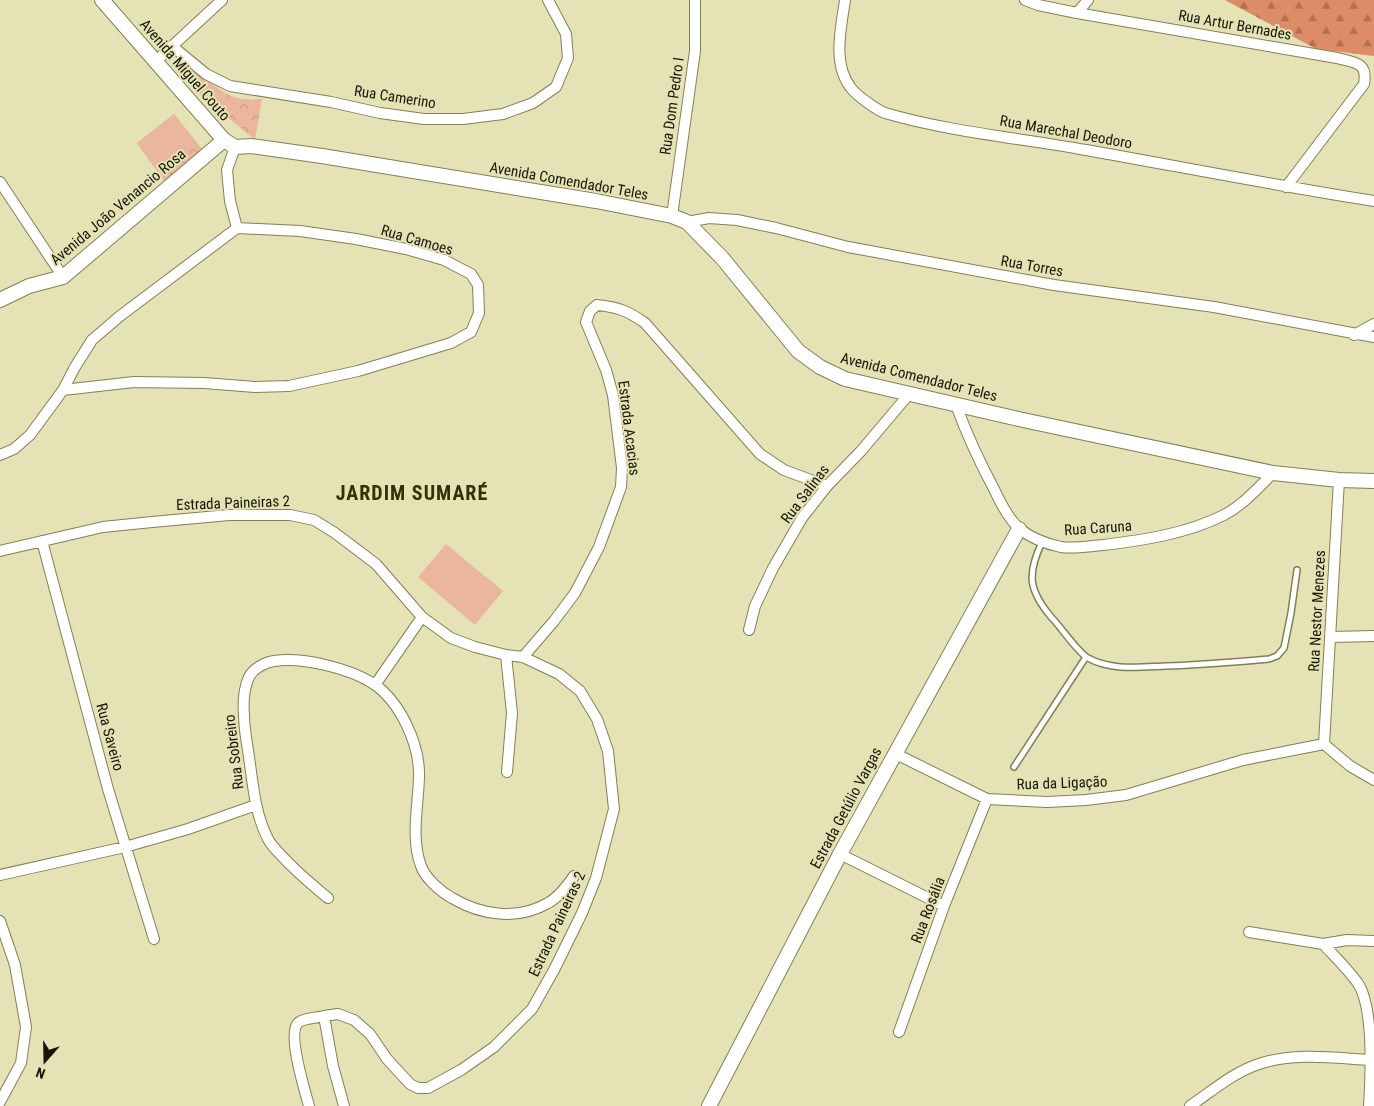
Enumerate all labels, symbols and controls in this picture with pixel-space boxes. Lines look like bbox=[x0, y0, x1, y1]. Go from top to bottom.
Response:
street label: Rua Artur Bernades bbox=[1177, 6, 1293, 44]
street label: Avenida Miguel Couto bbox=[136, 15, 234, 125]
street label: Rua Dom Pedro I bbox=[656, 56, 688, 156]
street label: Rua Camerino bbox=[353, 82, 437, 112]
street label: Rua Marechal Deodoro bbox=[998, 111, 1134, 153]
street label: Avenida João Venancio Rosa bbox=[47, 145, 189, 269]
street label: Avenida Comendador Teles bbox=[488, 158, 650, 204]
street label: Rua Camoes bbox=[379, 221, 455, 259]
street label: Rua Torres bbox=[999, 252, 1065, 280]
street label: Avenida Comendador Teles bbox=[839, 349, 999, 405]
street label: Estrada Acacias bbox=[614, 380, 644, 477]
street label: Rua Salinas bbox=[777, 461, 833, 527]
district label: JARDIM SUMARÉ bbox=[336, 481, 488, 505]
street label: Estrada Paineiras 2 bbox=[176, 492, 290, 514]
street label: Rua Caruna bbox=[1064, 517, 1132, 539]
street label: Rua Nestor Menezes bbox=[1305, 550, 1329, 672]
street label: Rua Saveiro bbox=[92, 701, 128, 773]
street label: Rua Sobreiro bbox=[220, 713, 248, 791]
street label: Estrada Getúlio Vargas bbox=[806, 744, 886, 872]
street label: Rua da Ligação bbox=[1016, 772, 1108, 794]
street label: Estrada Paineiras 2 bbox=[525, 869, 589, 979]
street label: Rua Rosália bbox=[907, 874, 949, 946]
north arrow bbox=[20, 1036, 70, 1086]
text: N bbox=[34, 1064, 47, 1082]

